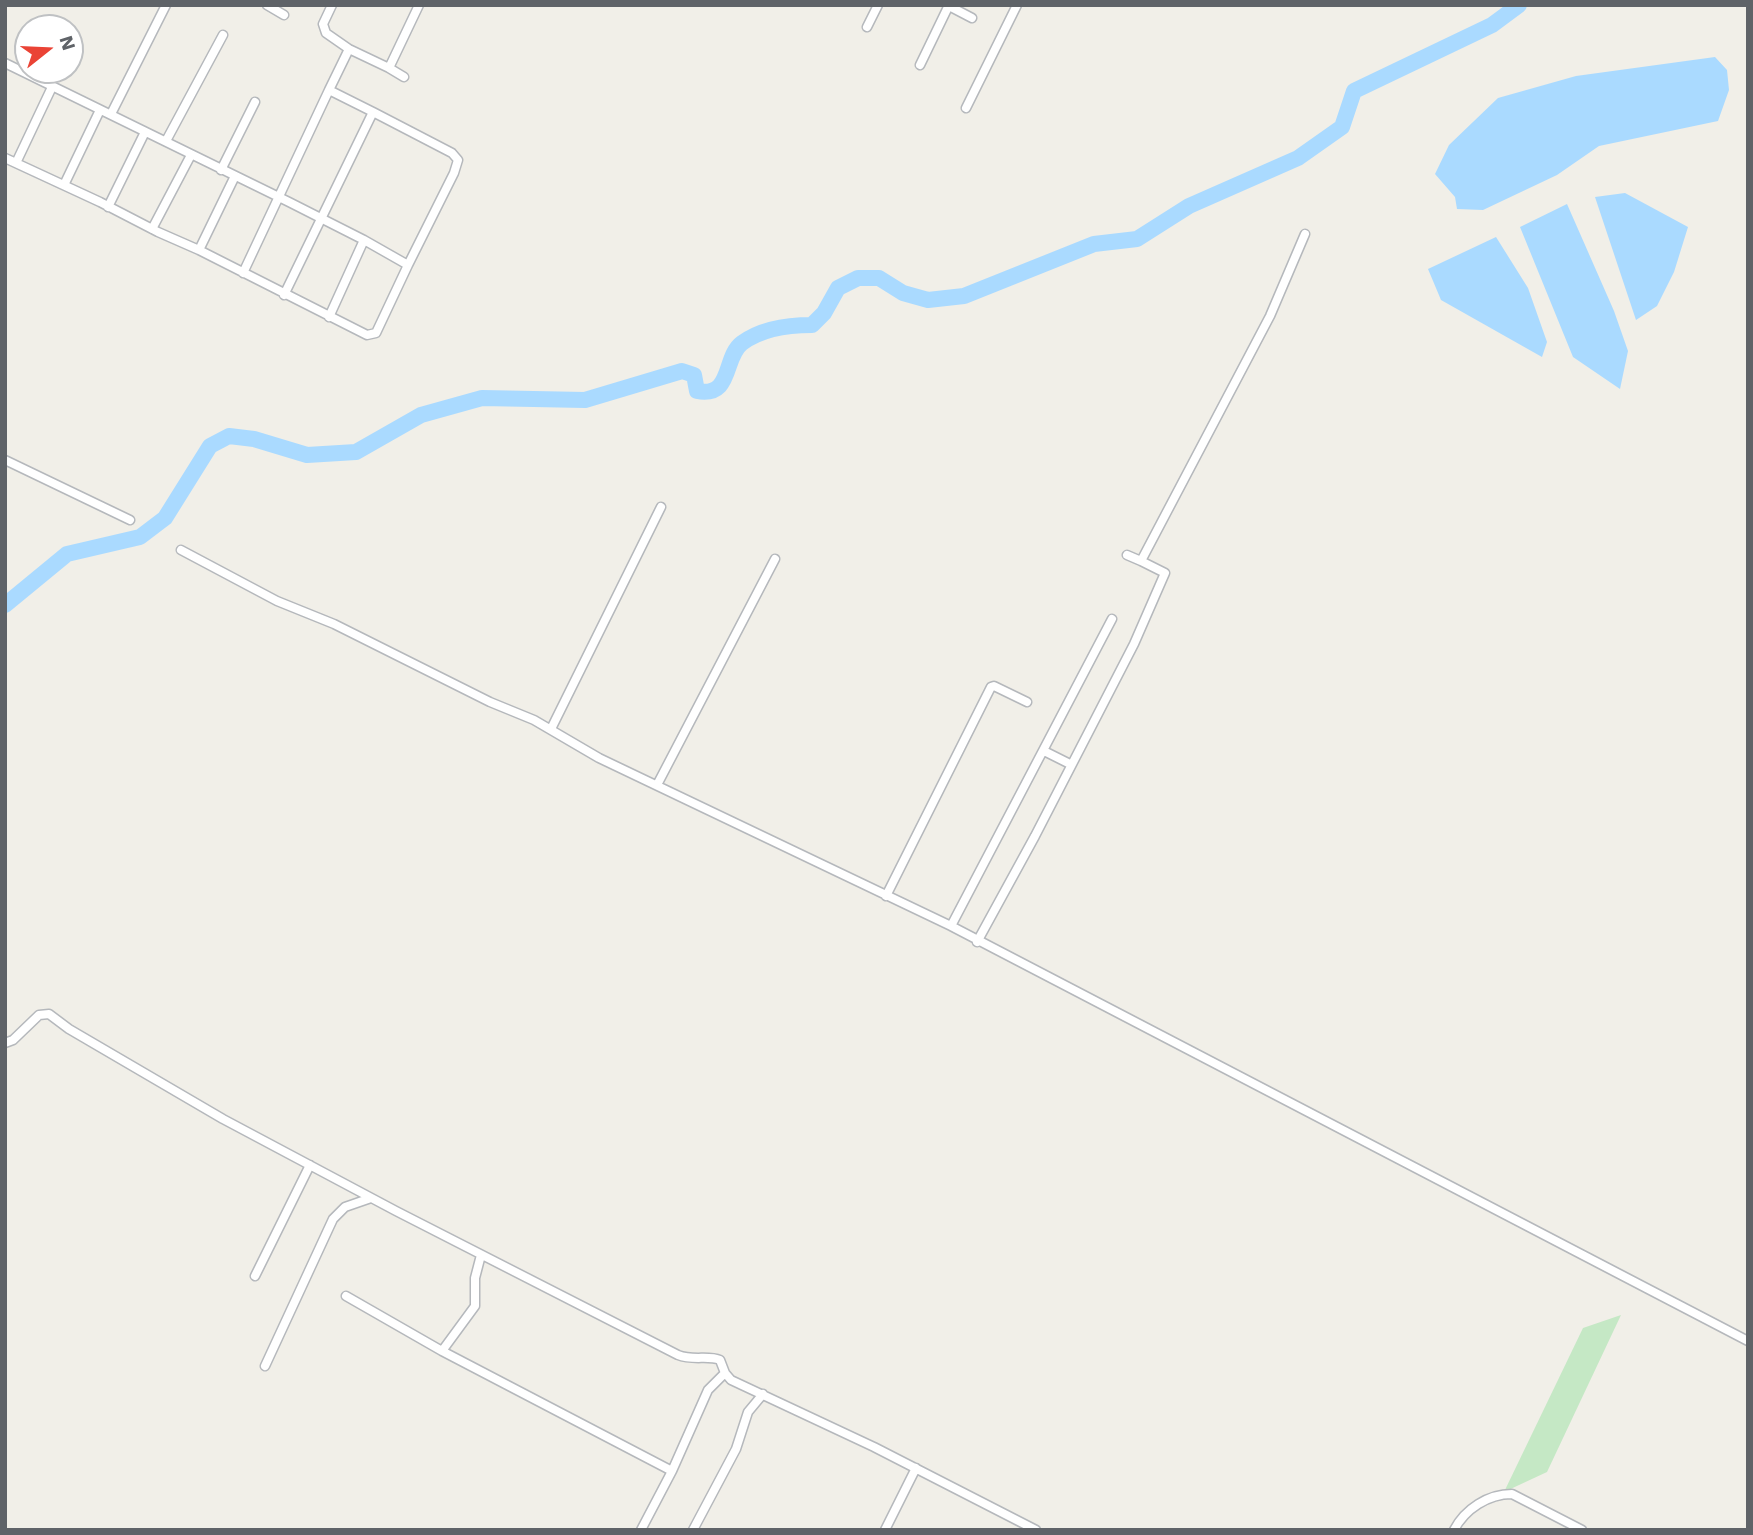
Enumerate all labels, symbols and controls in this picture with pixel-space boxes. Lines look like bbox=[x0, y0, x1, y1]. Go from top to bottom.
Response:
north arrow bbox=[14, 14, 84, 84]
text: N bbox=[54, 33, 81, 53]

